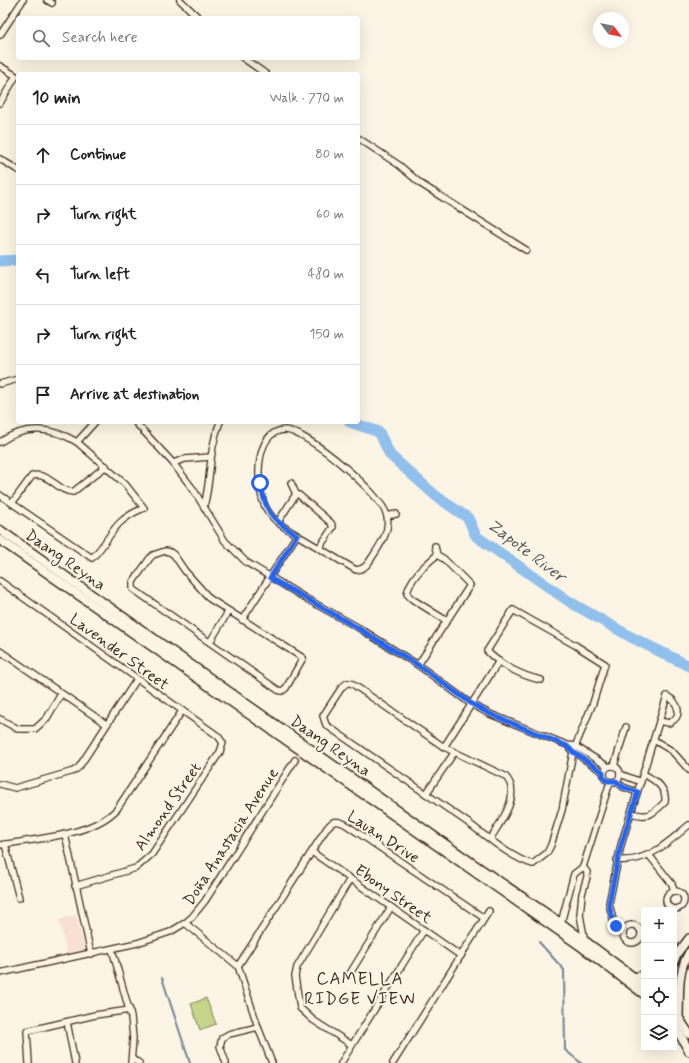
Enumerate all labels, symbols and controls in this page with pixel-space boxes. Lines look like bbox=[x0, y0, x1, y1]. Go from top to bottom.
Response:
north arrow bbox=[593, 12, 629, 48]
search box bbox=[16, 16, 360, 60]
icon: search bbox=[30, 27, 52, 49]
text: Search here bbox=[62, 28, 138, 48]
text: 10 min bbox=[32, 87, 81, 109]
text: Walk · 770 m bbox=[270, 90, 344, 107]
icon: ahead bbox=[32, 144, 54, 166]
text: Continue bbox=[70, 145, 126, 165]
text: 80 m bbox=[315, 146, 344, 163]
icon: right bbox=[32, 204, 54, 226]
text: Turn right bbox=[70, 205, 137, 225]
text: 60 m bbox=[316, 206, 344, 223]
icon: left bbox=[32, 264, 54, 286]
text: Turn left bbox=[70, 265, 130, 285]
text: 480 m bbox=[308, 266, 344, 283]
icon: right bbox=[32, 324, 54, 346]
text: Turn right bbox=[70, 325, 137, 345]
text: 150 m bbox=[310, 326, 344, 343]
icon: arrive bbox=[32, 384, 54, 406]
text: Arrive at destination bbox=[70, 385, 199, 405]
route start bbox=[251, 474, 269, 492]
water label: Zapote River bbox=[483, 514, 572, 589]
street label: Daang Reyna bbox=[20, 525, 110, 597]
street label: Lavender Street bbox=[65, 609, 173, 696]
street label: Daang Reyna bbox=[285, 711, 375, 783]
street label: Almond Street bbox=[130, 758, 207, 855]
street label: Doña Anastacia Avenue bbox=[179, 764, 284, 910]
street label: Lauan Drive bbox=[343, 806, 423, 868]
street label: Ebony Street bbox=[350, 860, 436, 929]
map controls bbox=[641, 907, 677, 1051]
button: + bbox=[641, 907, 677, 943]
route end bbox=[607, 917, 625, 935]
button: − bbox=[641, 943, 677, 979]
district label: CAMELLA RIDGE VIEW bbox=[304, 968, 416, 1010]
button: locate bbox=[641, 979, 677, 1015]
button: layers bbox=[641, 1015, 677, 1051]

